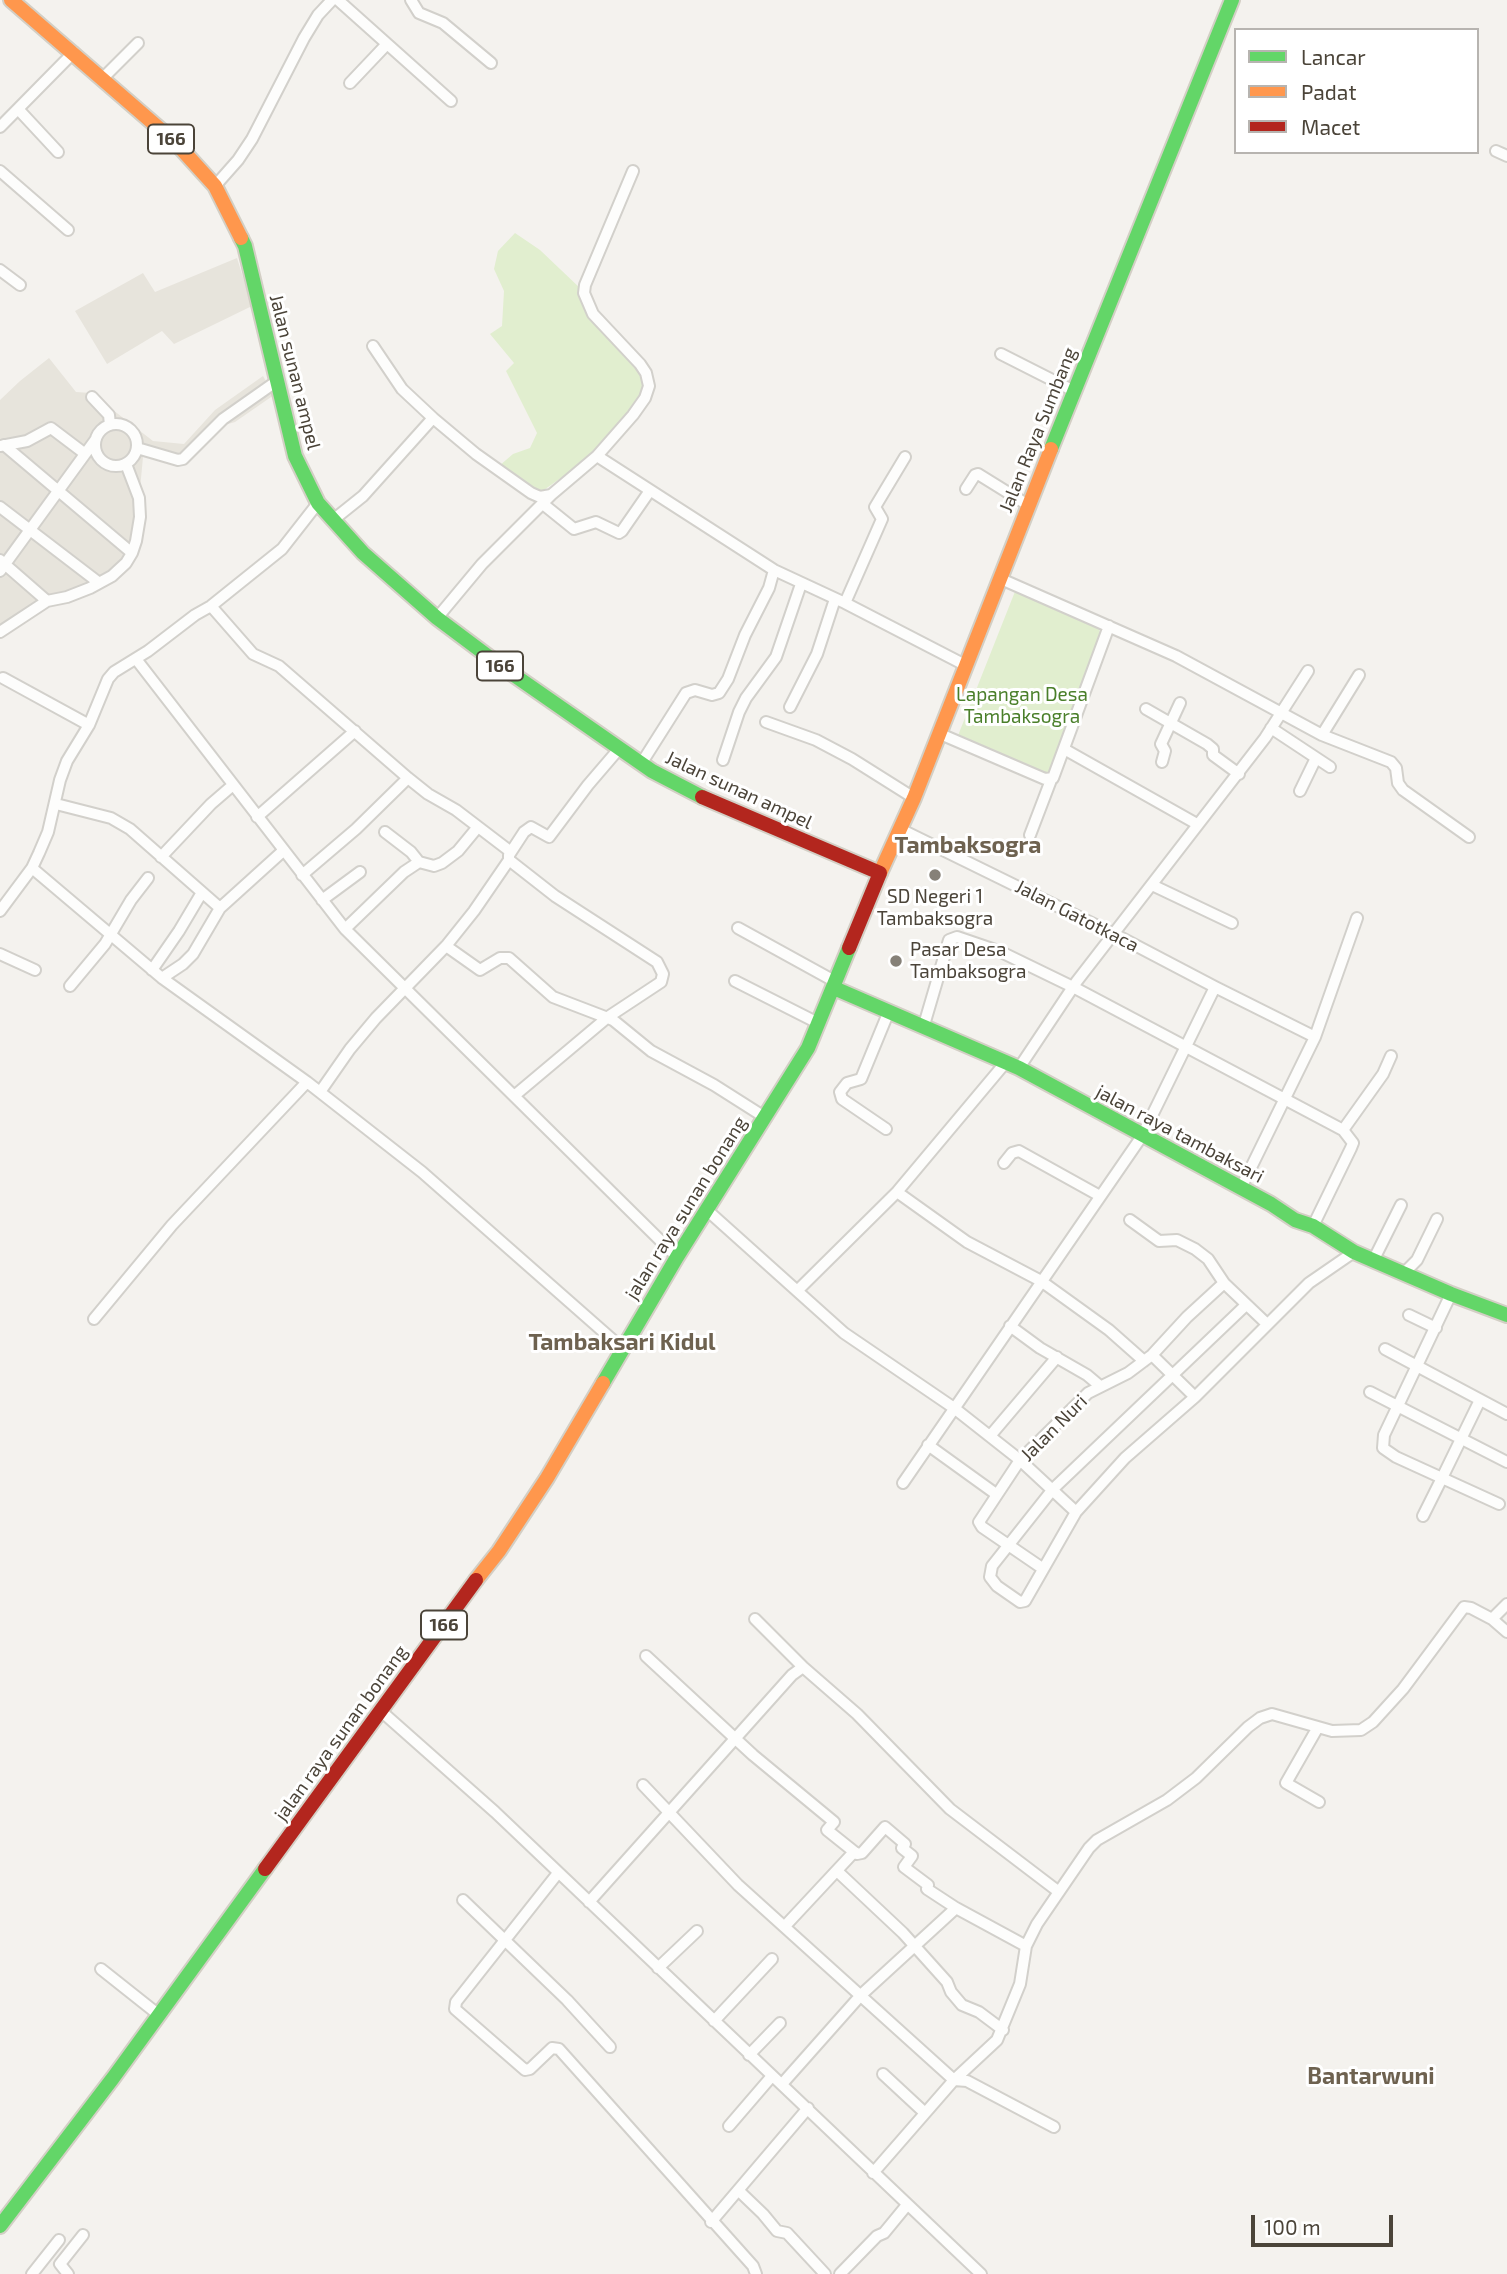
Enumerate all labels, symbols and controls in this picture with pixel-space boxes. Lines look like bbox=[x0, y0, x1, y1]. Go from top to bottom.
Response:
legend bbox=[1234, 28, 1479, 154]
text: Lancar bbox=[1301, 44, 1366, 69]
text: Padat bbox=[1301, 79, 1356, 104]
text: Macet bbox=[1301, 114, 1360, 139]
road number: 166 bbox=[148, 124, 194, 154]
street label: Jalan sunan ampel bbox=[265, 292, 325, 452]
street label: Jalan Raya Sumbang bbox=[994, 344, 1082, 516]
road number: 166 bbox=[477, 652, 523, 680]
park label: Lapangan Desa Tambaksogra bbox=[956, 684, 1088, 728]
street label: Jalan sunan ampel bbox=[662, 746, 816, 834]
district label: Tambaksogra bbox=[895, 831, 1041, 859]
marker: SD Negeri 1 Tambaksogra bbox=[927, 867, 943, 883]
street label: Jalan Gatotkaca bbox=[1011, 875, 1143, 957]
place label: SD Negeri 1 Tambaksogra bbox=[877, 886, 993, 930]
place label: Pasar Desa Tambaksogra bbox=[910, 939, 1026, 983]
marker: Pasar Desa Tambaksogra bbox=[888, 953, 904, 969]
street label: jalan raya tambaksari bbox=[1092, 1080, 1268, 1188]
street label: jalan raya sunan bonang bbox=[620, 1112, 752, 1304]
district label: Tambaksari Kidul bbox=[528, 1328, 716, 1356]
street label: Jalan Nuri bbox=[1016, 1390, 1092, 1466]
road number: 166 bbox=[421, 1610, 467, 1640]
street label: jalan raya sunan bonang bbox=[270, 1641, 412, 1825]
district label: Bantarwuni bbox=[1307, 2062, 1435, 2090]
scale bar bbox=[1255, 2200, 1397, 2244]
text: 100 m bbox=[1264, 2214, 1321, 2239]

